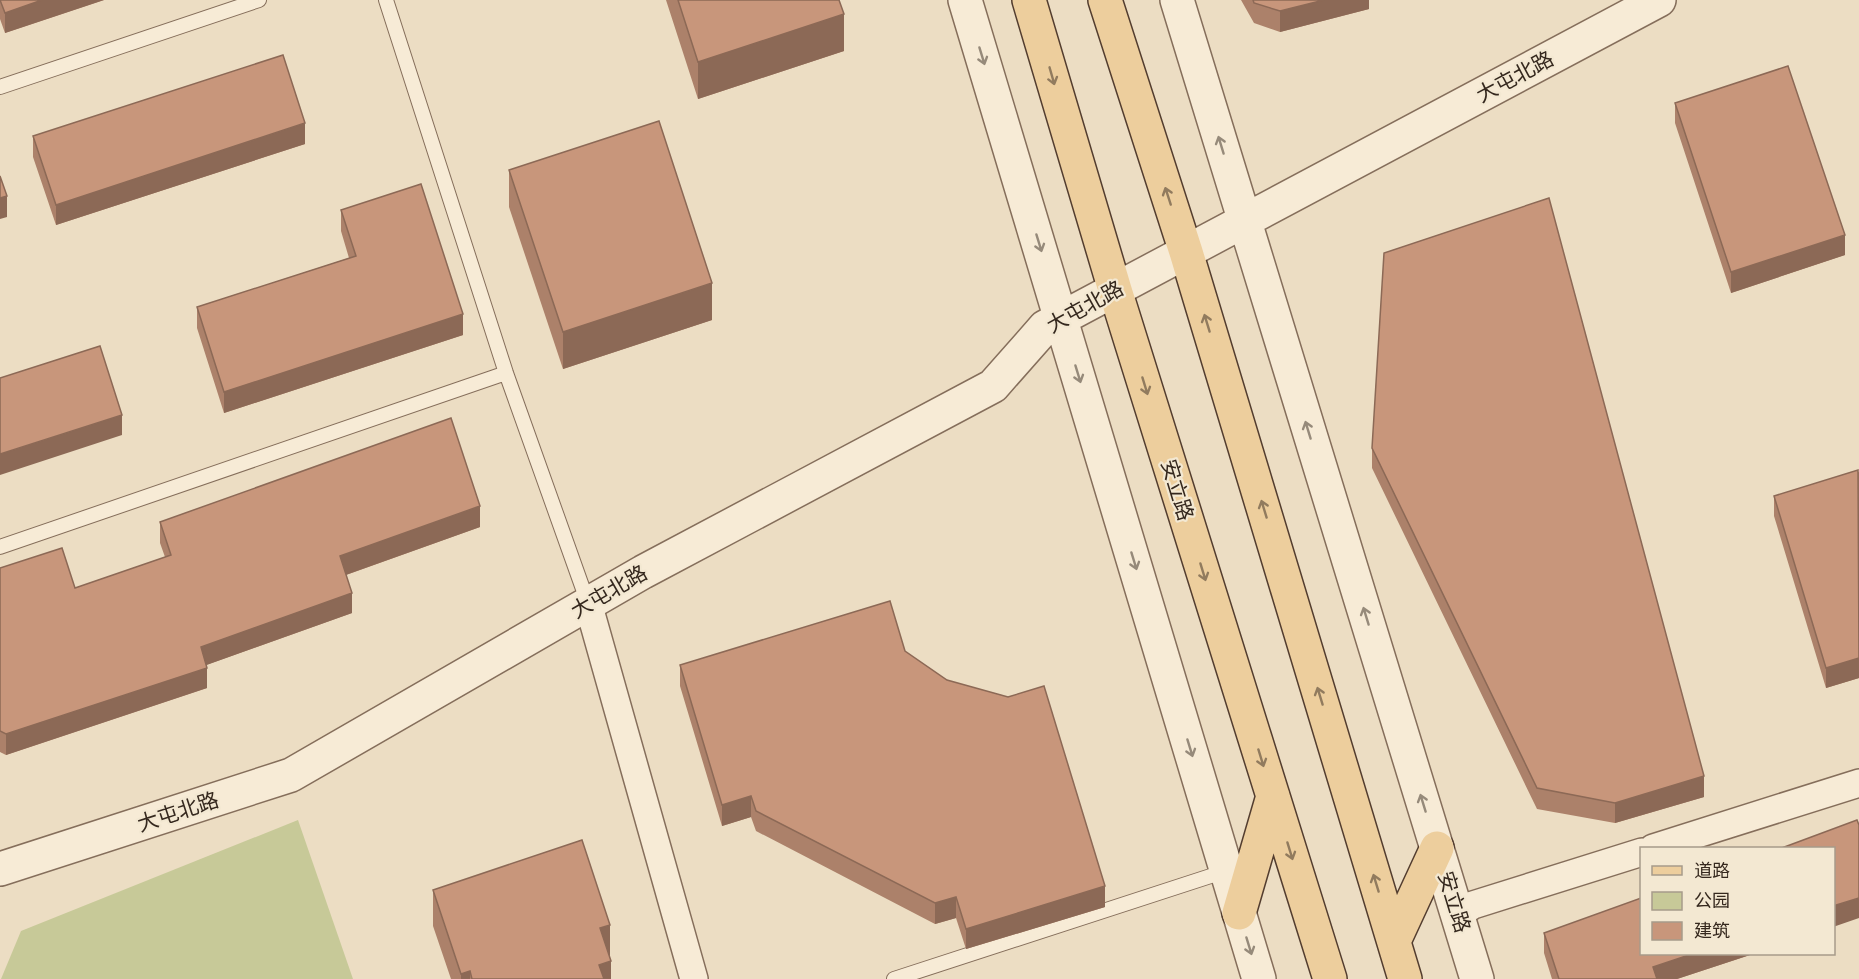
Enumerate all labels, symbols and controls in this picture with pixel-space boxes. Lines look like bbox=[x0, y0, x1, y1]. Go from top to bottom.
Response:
street label: 大屯北路 bbox=[1471, 44, 1560, 112]
one-way arrow bbox=[977, 46, 988, 65]
one-way arrow bbox=[1046, 66, 1058, 85]
one-way arrow bbox=[1215, 136, 1226, 155]
one-way arrow bbox=[1162, 187, 1173, 206]
one-way arrow bbox=[1034, 233, 1045, 252]
street label: 大屯北路 bbox=[1041, 274, 1130, 342]
one-way arrow bbox=[1201, 314, 1212, 333]
one-way arrow bbox=[1073, 365, 1084, 384]
one-way arrow bbox=[1140, 376, 1151, 395]
one-way arrow bbox=[1302, 421, 1313, 440]
street label: 安立路 bbox=[1152, 455, 1201, 525]
one-way arrow bbox=[1258, 500, 1269, 519]
one-way arrow bbox=[1129, 551, 1140, 570]
street label: 大屯北路 bbox=[565, 558, 654, 628]
one-way arrow bbox=[1198, 562, 1209, 581]
one-way arrow bbox=[1360, 607, 1371, 626]
one-way arrow bbox=[1314, 687, 1325, 706]
one-way arrow bbox=[1185, 738, 1196, 757]
one-way arrow bbox=[1256, 748, 1267, 767]
street label: 大屯北路 bbox=[133, 785, 223, 841]
one-way arrow bbox=[1417, 794, 1428, 813]
one-way arrow bbox=[1285, 841, 1296, 860]
legend bbox=[1640, 847, 1835, 955]
text: 道路 bbox=[1694, 858, 1730, 885]
street label: 安立路 bbox=[1429, 867, 1478, 937]
one-way arrow bbox=[1370, 874, 1381, 893]
text: 公园 bbox=[1694, 888, 1730, 915]
text: 建筑 bbox=[1694, 918, 1730, 945]
one-way arrow bbox=[1244, 936, 1255, 955]

